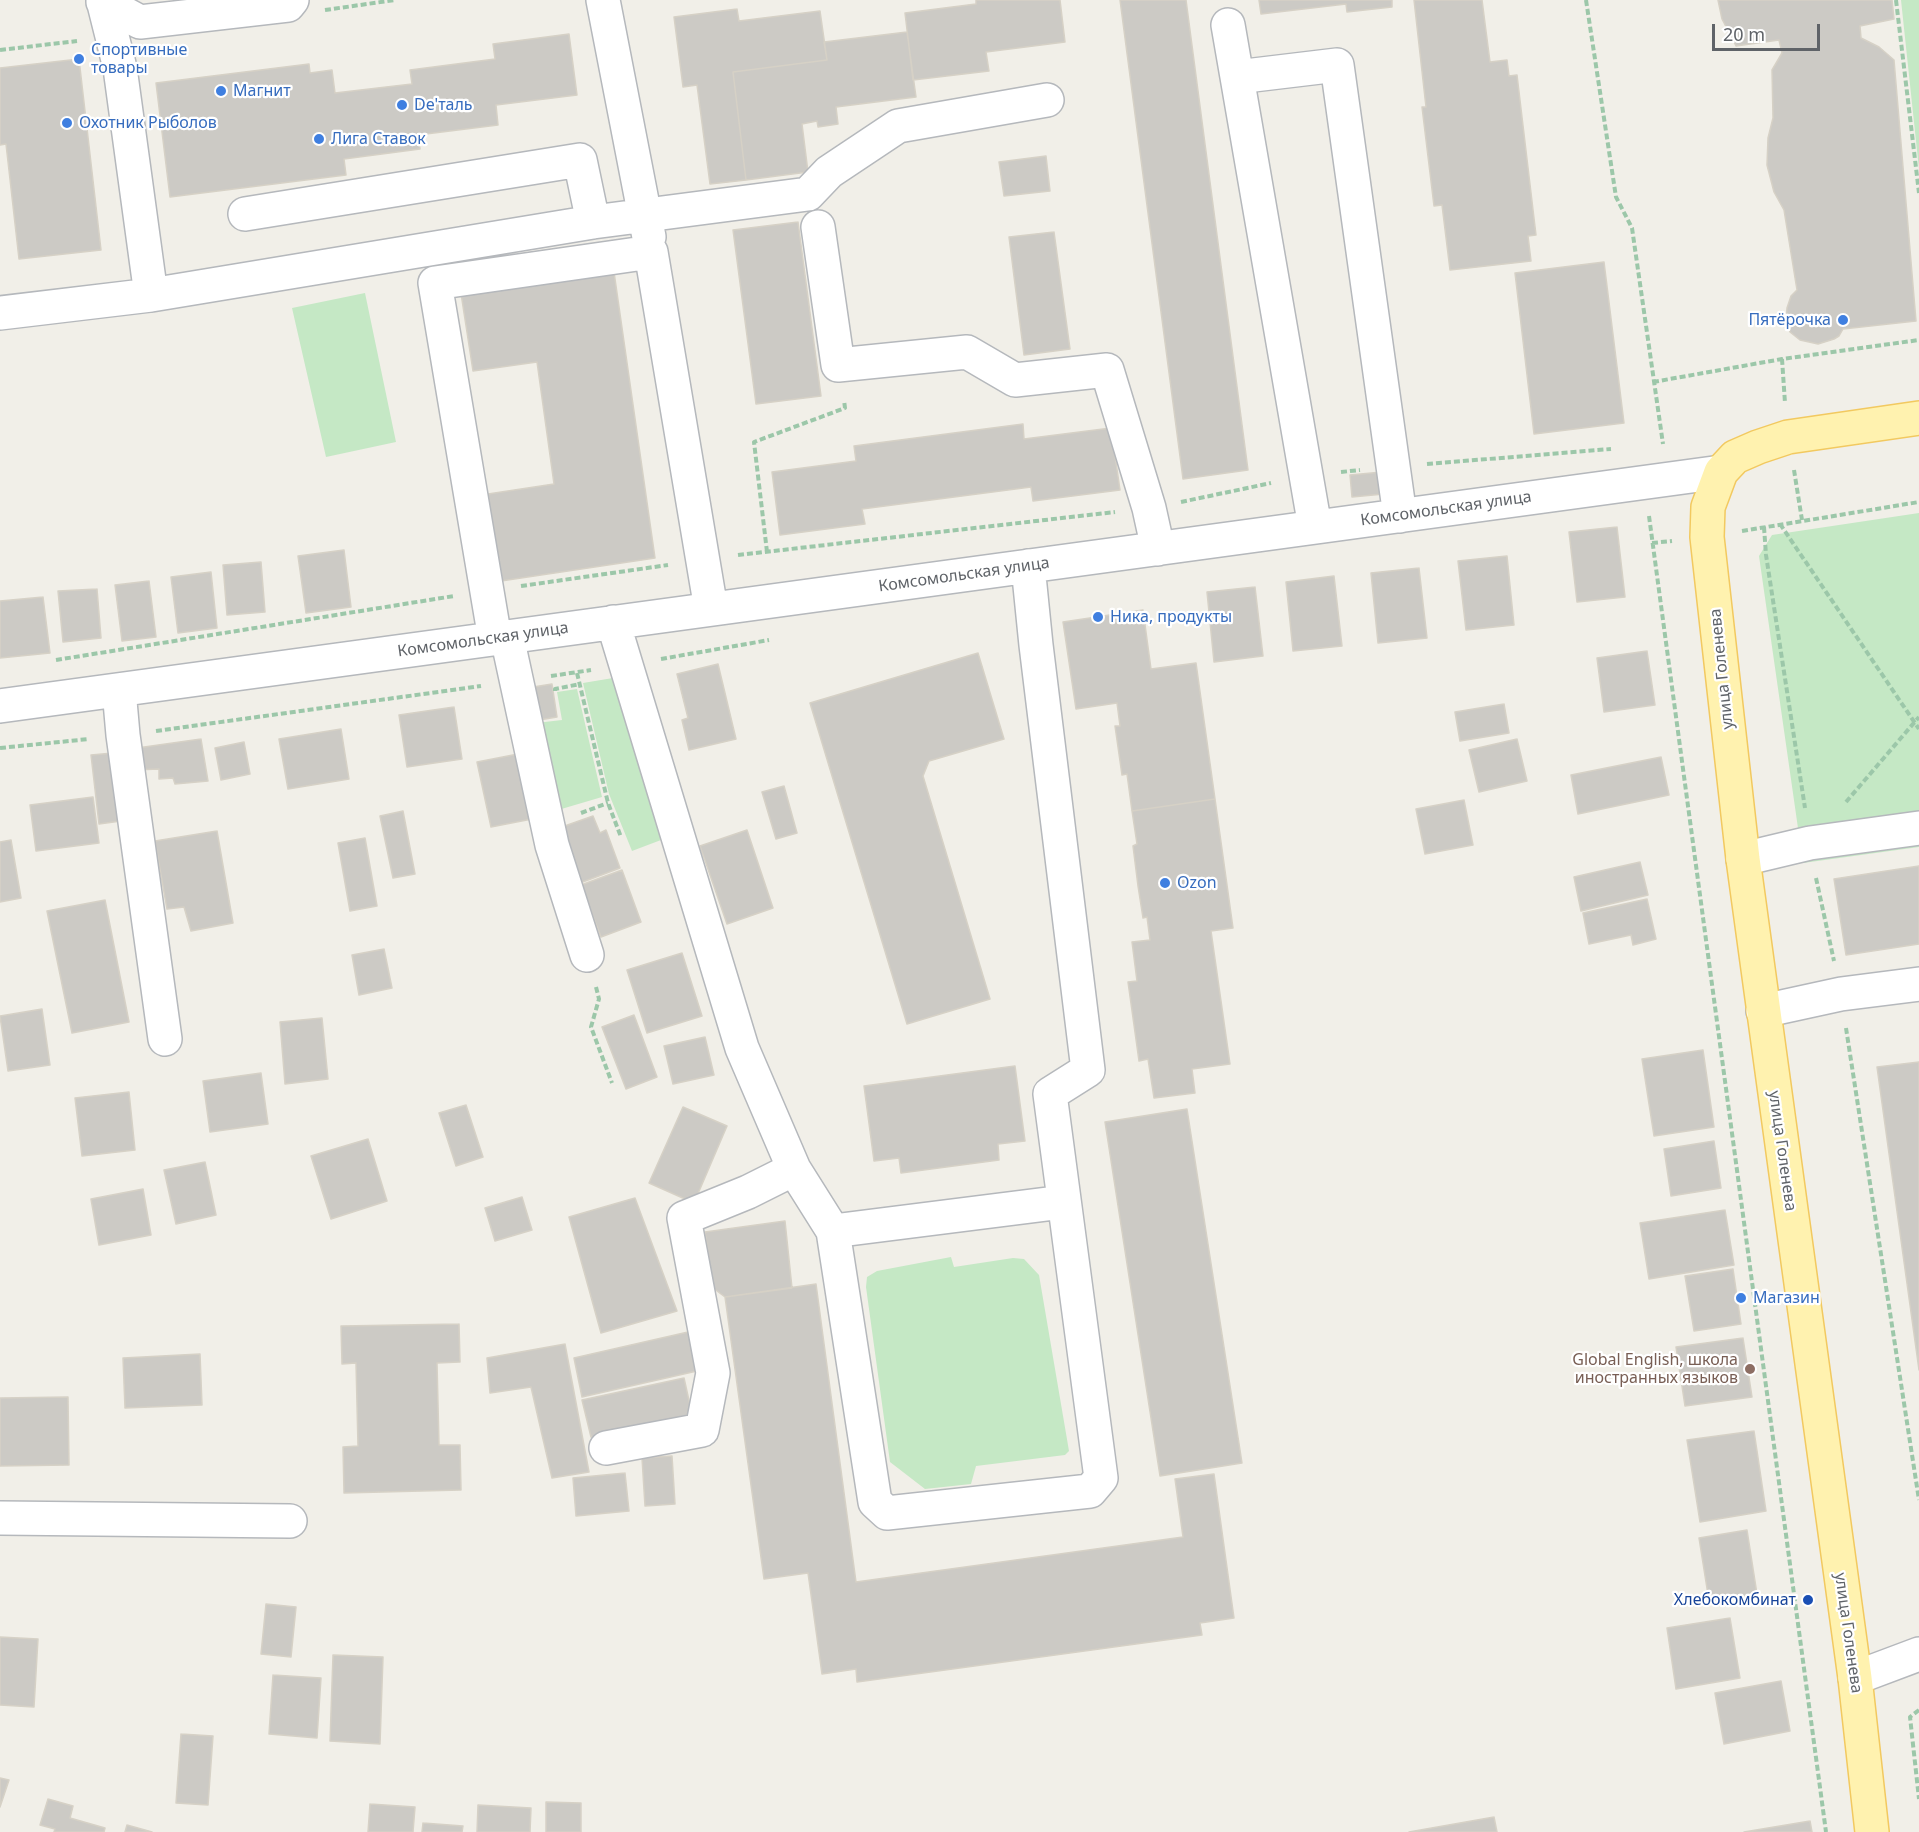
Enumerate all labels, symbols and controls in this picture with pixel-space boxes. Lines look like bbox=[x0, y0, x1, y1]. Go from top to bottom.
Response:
scale bar bbox=[1715, 12, 1823, 50]
text: 20 m bbox=[1723, 22, 1765, 46]
place label: Спортивные товары bbox=[91, 40, 187, 78]
marker: Спортивные товары bbox=[72, 52, 86, 66]
place label: Магнит bbox=[233, 81, 291, 101]
marker: Магнит bbox=[214, 84, 228, 98]
place label: De'таль bbox=[414, 95, 473, 115]
marker: De'таль bbox=[395, 98, 409, 112]
place label: Охотник Рыболов bbox=[79, 113, 217, 133]
marker: Охотник Рыболов bbox=[60, 116, 74, 130]
place label: Лига Ставок bbox=[331, 129, 426, 149]
marker: Лига Ставок bbox=[312, 132, 326, 146]
place label: Пятёрочка bbox=[1748, 310, 1831, 330]
marker: Пятёрочка bbox=[1836, 313, 1850, 327]
street label: Комсомольская улица bbox=[1359, 488, 1533, 530]
street label: Комсомольская улица bbox=[877, 554, 1051, 596]
place label: Ника, продукты bbox=[1110, 607, 1232, 627]
street label: улица Голенева bbox=[1706, 608, 1738, 730]
marker: Ника, продукты bbox=[1091, 610, 1105, 624]
street label: Комсомольская улица bbox=[396, 619, 570, 661]
place label: Ozon bbox=[1177, 873, 1217, 893]
marker: Ozon bbox=[1158, 876, 1172, 890]
street label: улица Голенева bbox=[1764, 1090, 1800, 1212]
place label: Магазин bbox=[1753, 1288, 1820, 1308]
marker: Магазин bbox=[1734, 1291, 1748, 1305]
place label: Global English, школа иностранных языков bbox=[1572, 1350, 1738, 1388]
marker: Global English, школа иностранных языков bbox=[1743, 1362, 1757, 1376]
street label: улица Голенева bbox=[1830, 1572, 1866, 1694]
place label: Хлебокомбинат bbox=[1674, 1590, 1796, 1610]
marker: Хлебокомбинат bbox=[1801, 1593, 1815, 1607]

